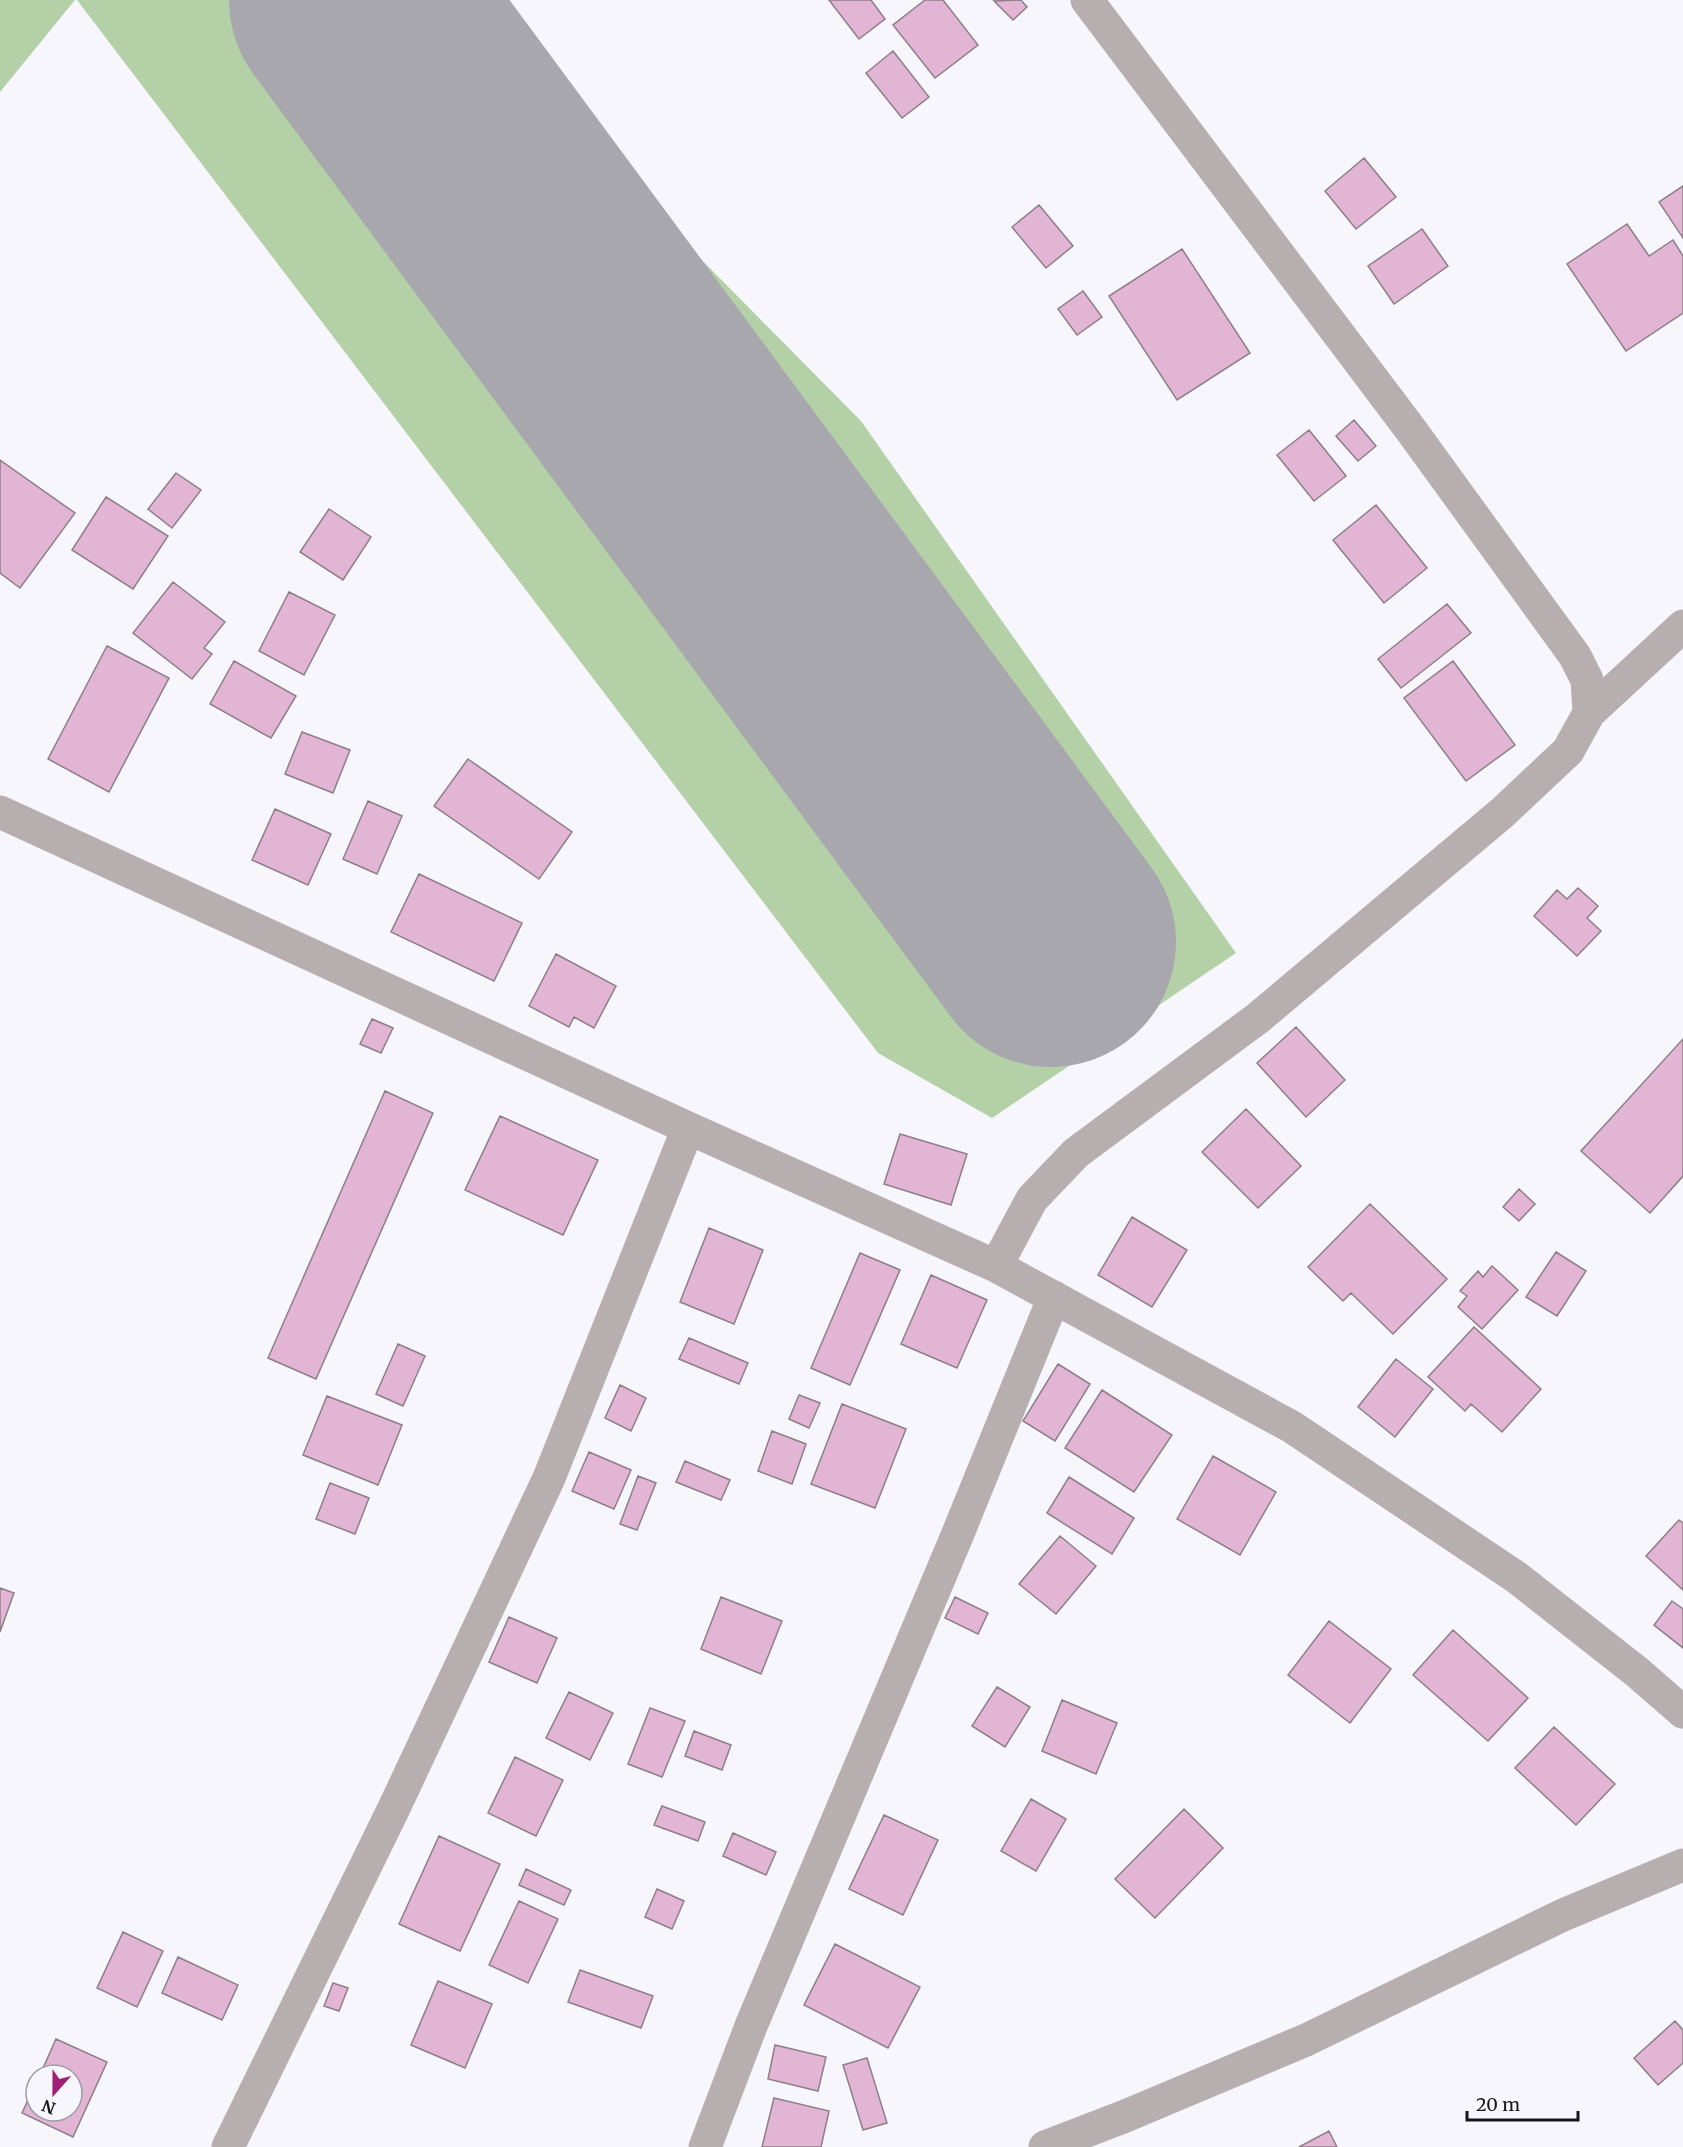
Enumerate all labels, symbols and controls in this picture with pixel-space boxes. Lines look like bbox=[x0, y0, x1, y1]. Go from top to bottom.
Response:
north arrow bbox=[24, 2063, 84, 2123]
scale bar bbox=[1467, 2084, 1578, 2122]
text: 20 m bbox=[1476, 2093, 1520, 2116]
text: N bbox=[39, 2095, 58, 2119]

